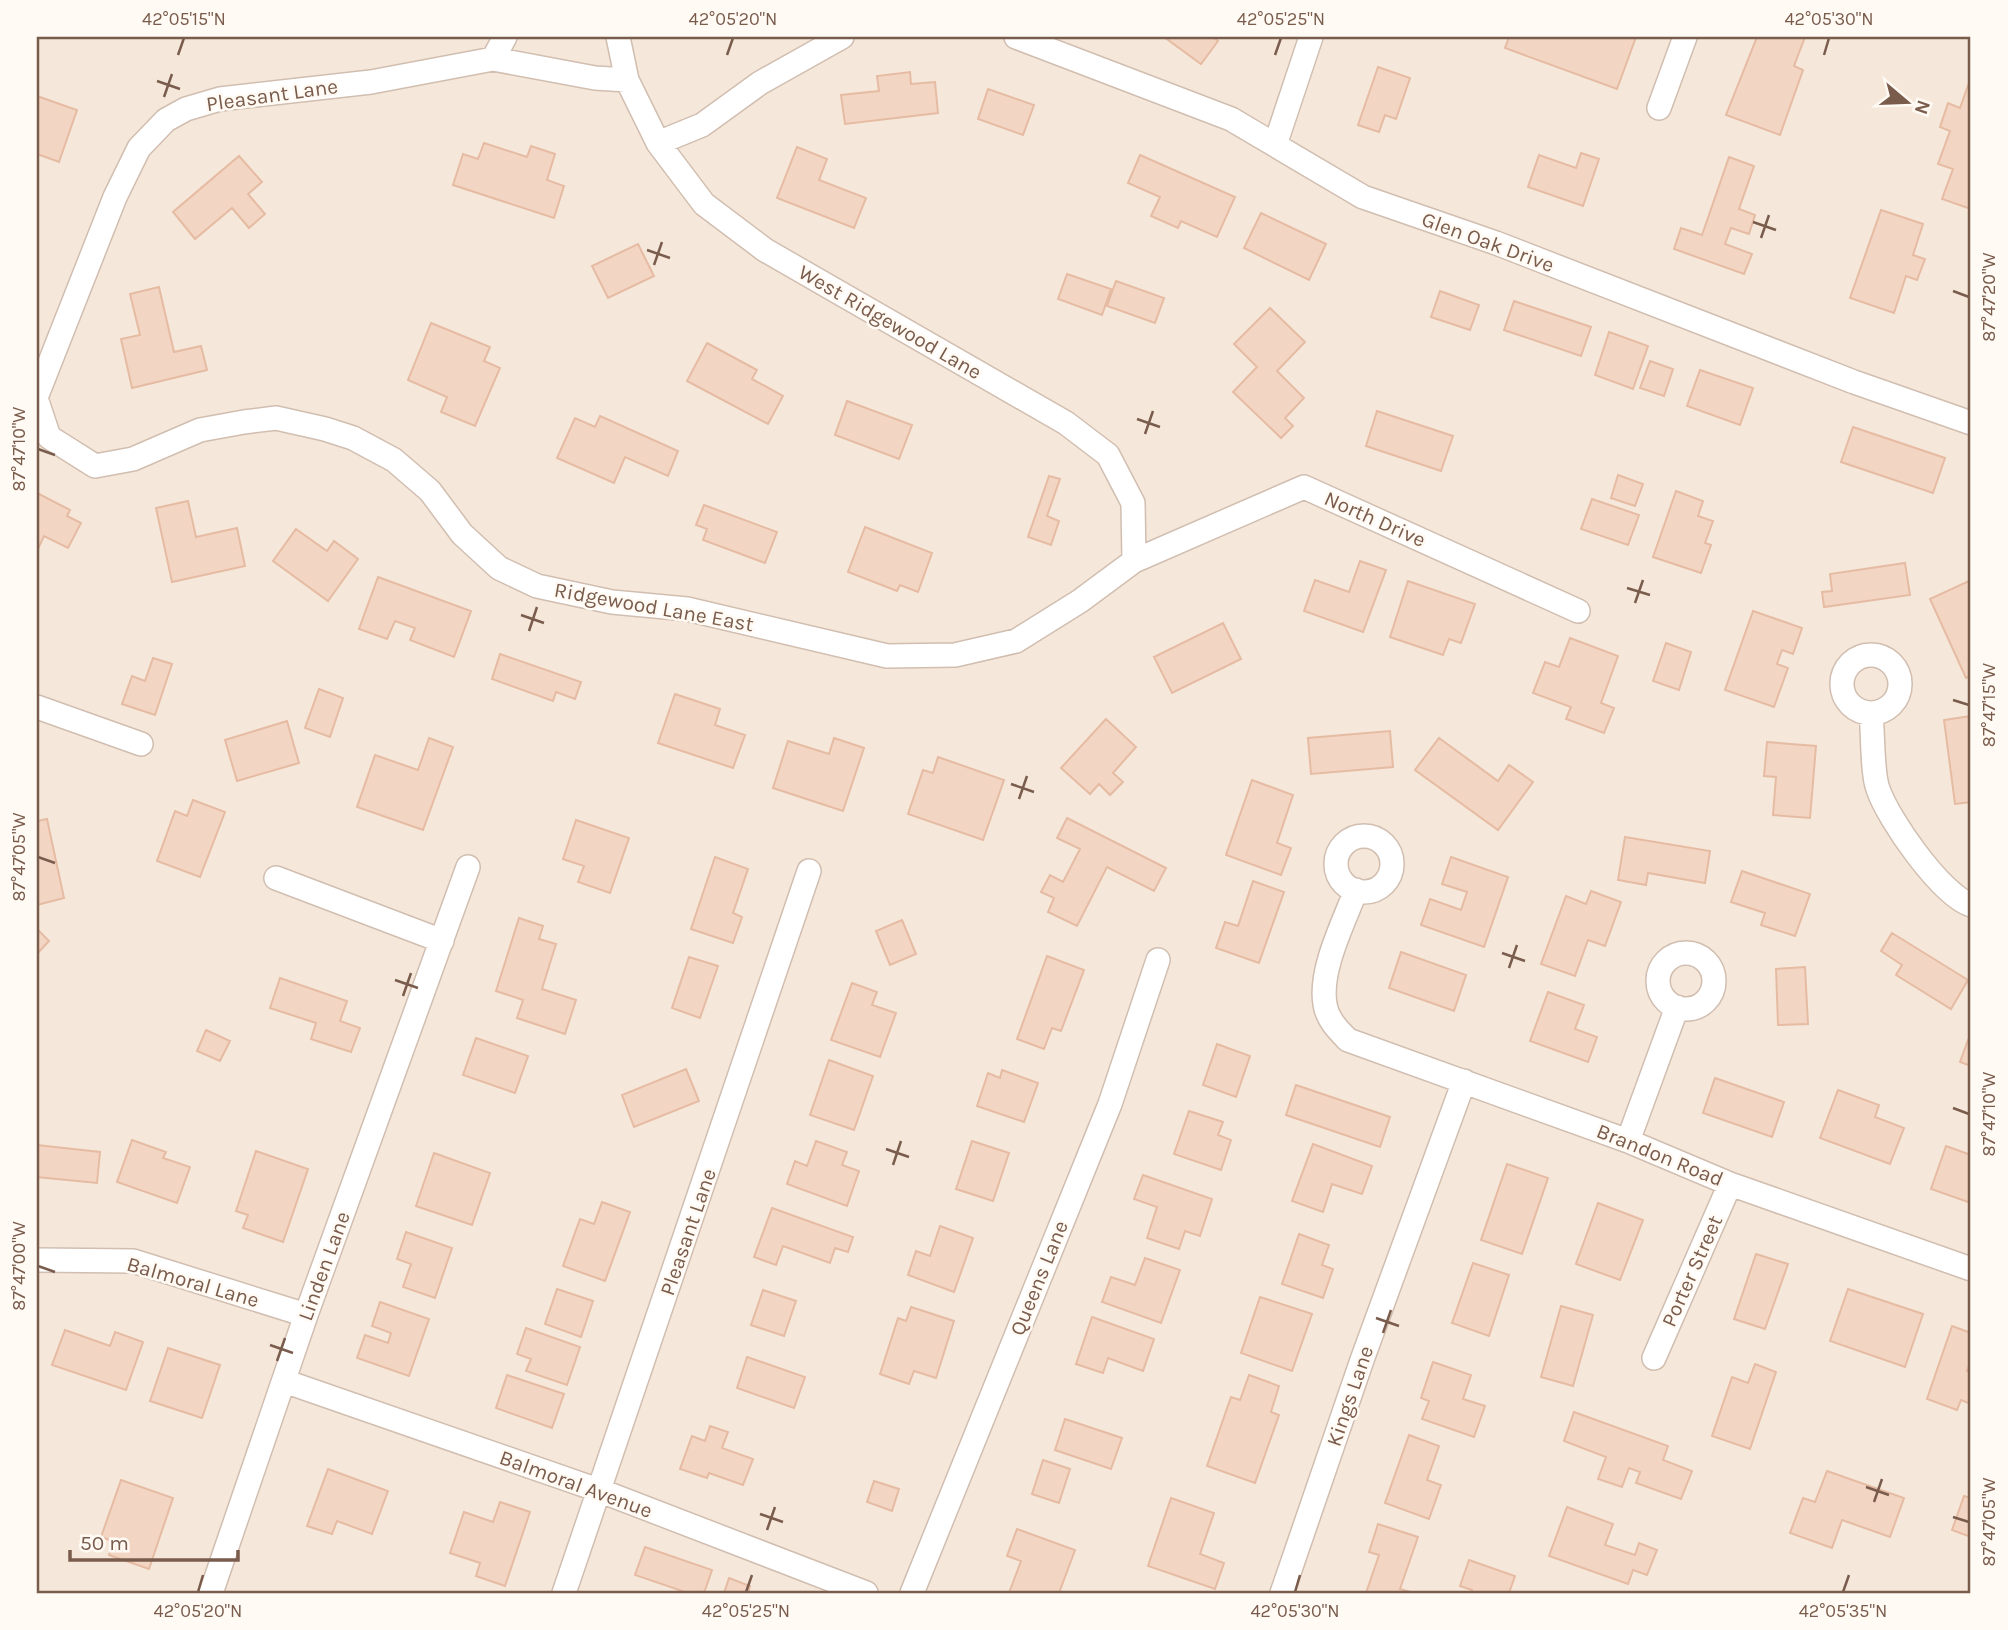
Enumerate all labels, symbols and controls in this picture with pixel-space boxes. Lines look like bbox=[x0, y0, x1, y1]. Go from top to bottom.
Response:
text: 42°05'15"N bbox=[142, 8, 226, 30]
text: 42°05'20"N bbox=[689, 8, 777, 30]
text: 42°05'25"N bbox=[1237, 8, 1325, 30]
text: 42°05'30"N bbox=[1784, 8, 1874, 30]
north arrow bbox=[1871, 66, 1941, 136]
street label: Pleasant Lane bbox=[205, 74, 339, 116]
text: N bbox=[1910, 97, 1935, 117]
street label: Glen Oak Drive bbox=[1419, 207, 1557, 277]
text: 87°47'20"W bbox=[1978, 252, 2000, 342]
street label: West Ridgewood Lane bbox=[794, 260, 986, 384]
text: 87°47'10"W bbox=[8, 407, 30, 491]
street label: North Drive bbox=[1321, 486, 1429, 552]
street label: Ridgewood Lane East bbox=[552, 578, 756, 636]
text: 87°47'15"W bbox=[1978, 663, 2000, 747]
text: 87°47'05"W bbox=[8, 812, 30, 902]
text: 87°47'10"W bbox=[1978, 1072, 2000, 1156]
street label: Brandon Road bbox=[1593, 1119, 1727, 1191]
street label: Pleasant Lane bbox=[655, 1165, 721, 1299]
street label: Linden Lane bbox=[293, 1208, 355, 1324]
street label: Porter Street bbox=[1657, 1211, 1727, 1331]
street label: Queens Lane bbox=[1005, 1217, 1073, 1339]
text: 87°47'00"W bbox=[8, 1221, 30, 1311]
street label: Balmoral Lane bbox=[124, 1252, 262, 1312]
street label: Kings Lane bbox=[1322, 1343, 1378, 1449]
street label: Balmoral Avenue bbox=[496, 1445, 656, 1523]
text: 87°47'05"W bbox=[1978, 1477, 2000, 1567]
scale bar bbox=[70, 1518, 238, 1562]
text: 50 m bbox=[80, 1531, 129, 1555]
text: 42°05'20"N bbox=[154, 1600, 242, 1622]
text: 42°05'25"N bbox=[702, 1600, 790, 1622]
text: 42°05'30"N bbox=[1250, 1600, 1340, 1622]
text: 42°05'35"N bbox=[1799, 1600, 1887, 1622]

